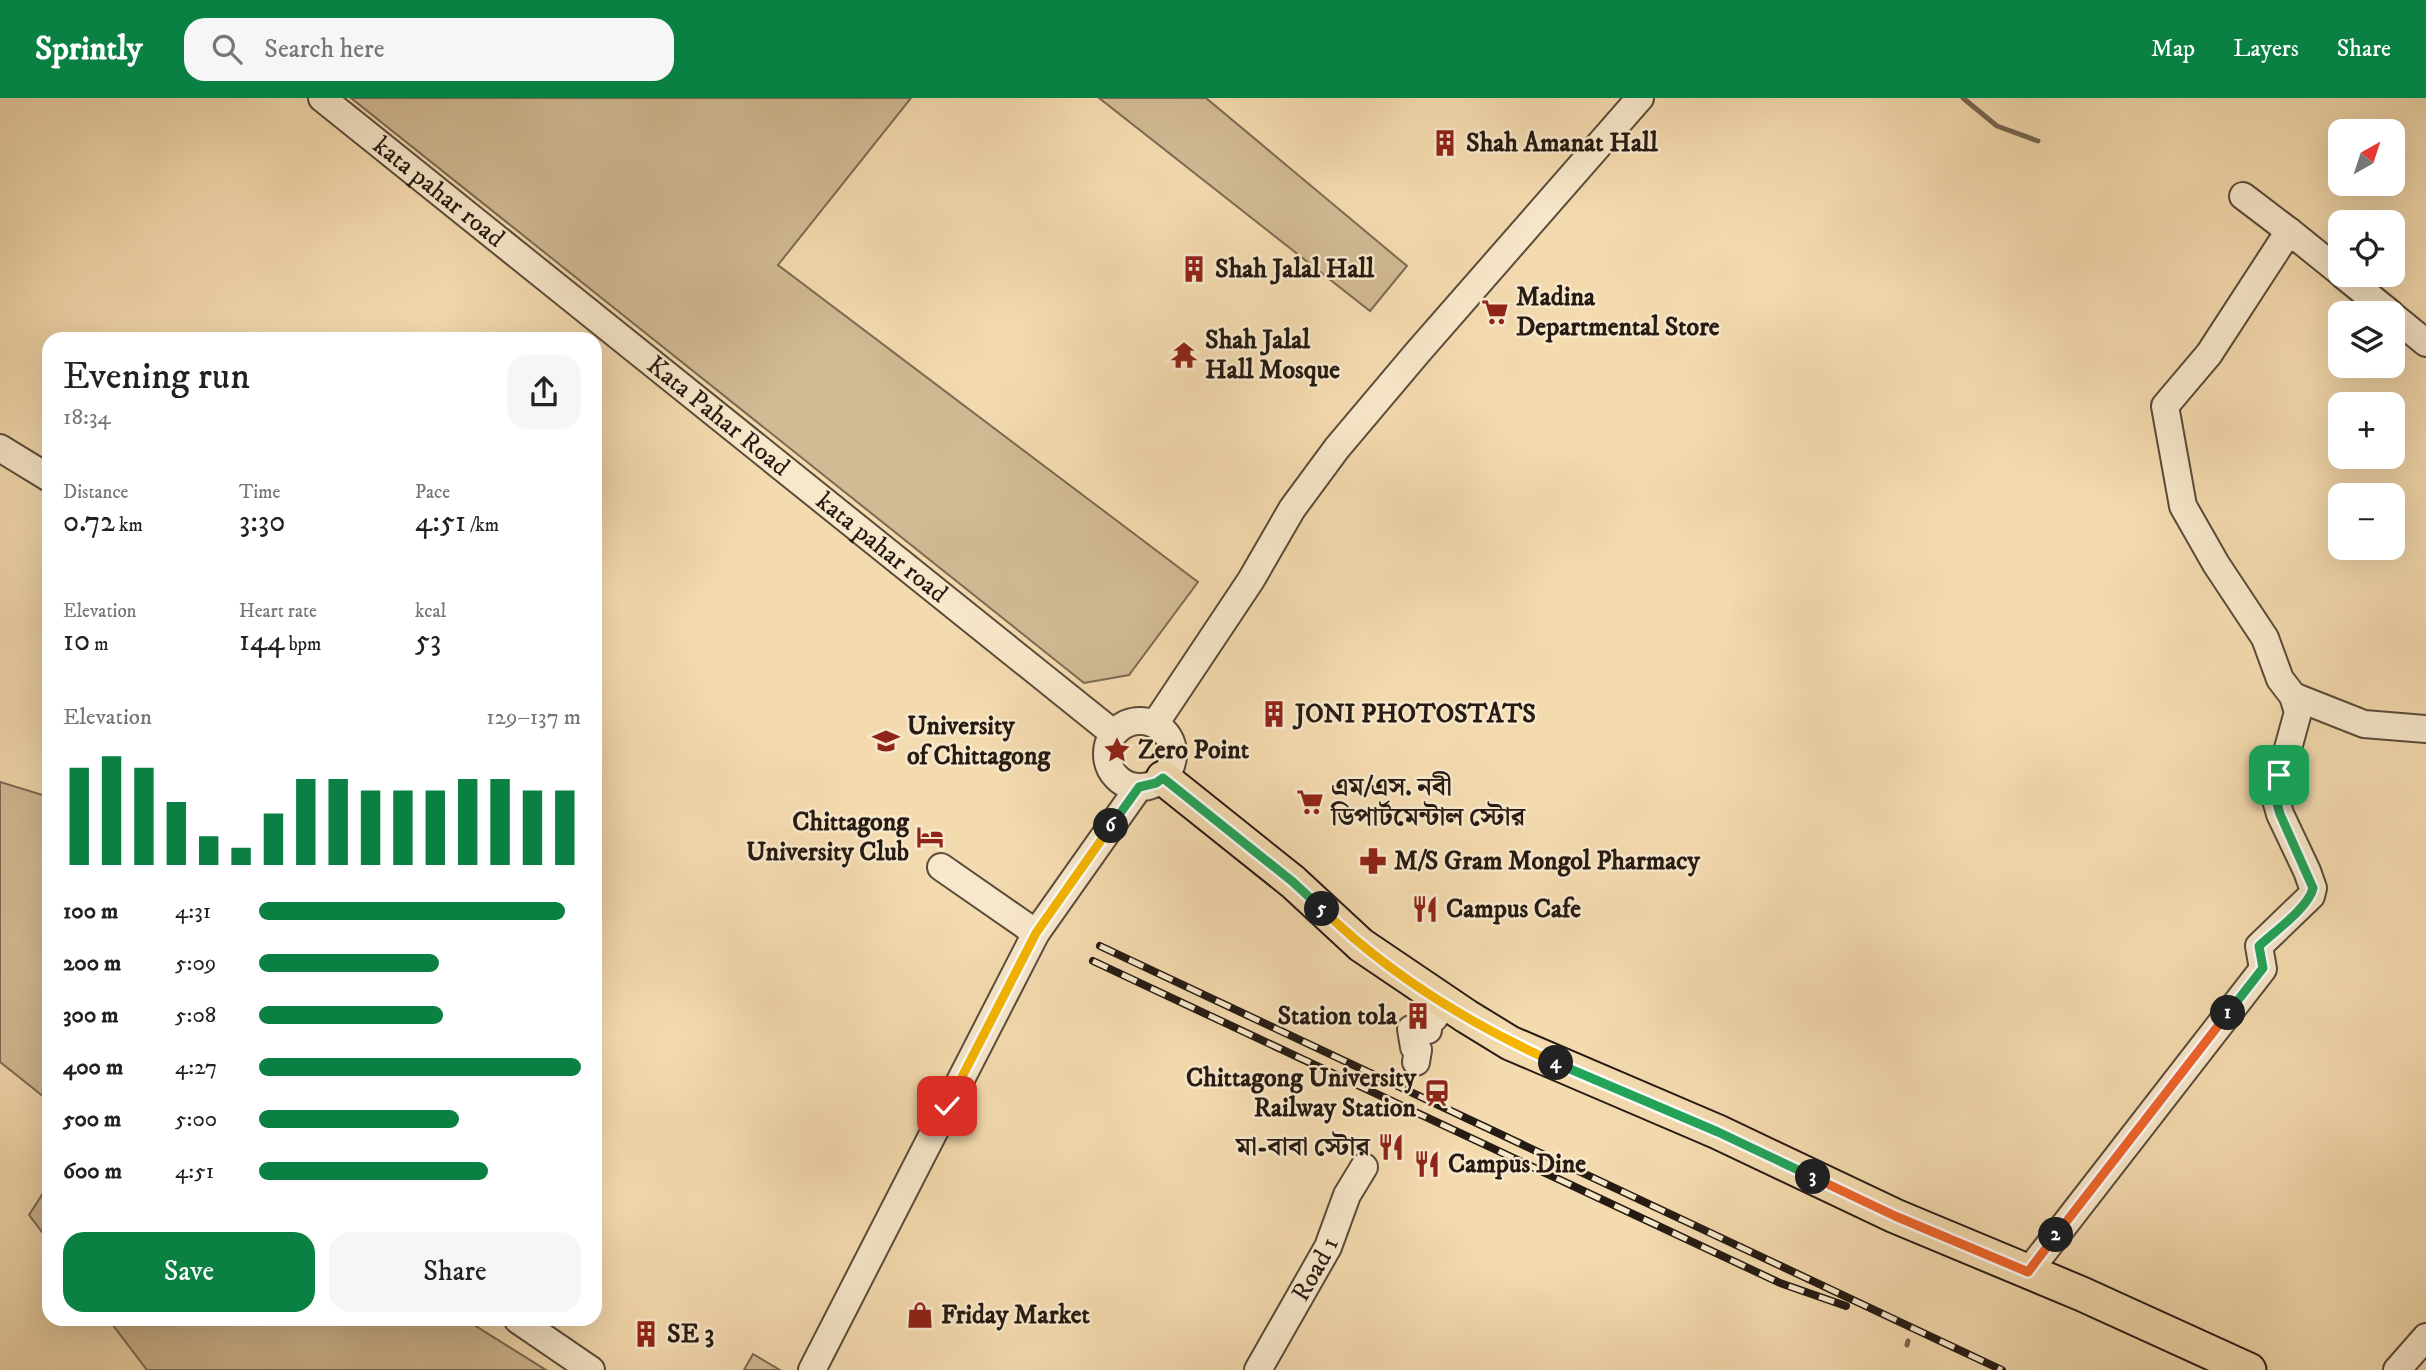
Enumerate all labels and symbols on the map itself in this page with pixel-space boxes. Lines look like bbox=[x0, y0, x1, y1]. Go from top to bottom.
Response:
north arrow bbox=[2328, 119, 2404, 196]
place label: Shah Amanat Hall bbox=[1466, 127, 1659, 160]
building icon: Shah Amanat Hall bbox=[1430, 128, 1460, 158]
street label: kata pahar road bbox=[367, 129, 511, 255]
place label: Shah Jalal Hall bbox=[1215, 253, 1375, 286]
building icon: Shah Jalal Hall bbox=[1179, 254, 1209, 284]
place label: Madina Departmental Store bbox=[1516, 281, 1720, 344]
supermarket icon: Madina Departmental Store bbox=[1480, 297, 1510, 327]
place label: Shah Jalal Hall Mosque bbox=[1205, 324, 1340, 387]
temple icon: Shah Jalal Hall Mosque bbox=[1169, 340, 1199, 370]
street label: Kata Pahar Road bbox=[640, 349, 796, 483]
street label: kata pahar road bbox=[809, 485, 954, 610]
place label: JONI PHOTOSTATS bbox=[1292, 698, 1536, 731]
building icon: JONI PHOTOSTATS bbox=[1259, 699, 1289, 729]
place label: University of Chittagong bbox=[907, 710, 1052, 773]
school or university icon: University of Chittagong bbox=[871, 726, 901, 756]
place label: Zero Point bbox=[1138, 734, 1250, 767]
place icon: Zero Point bbox=[1102, 735, 1132, 765]
pin bbox=[2249, 745, 2309, 805]
place label: এম/এস. নবী ডিপার্টমেন্টাল স্টোর bbox=[1330, 771, 1527, 834]
supermarket icon: এম/এস. নবী ডিপার্টমেন্টাল স্টোর bbox=[1295, 787, 1325, 817]
place label: Chittagong University Club bbox=[746, 806, 910, 869]
pin: 6 bbox=[1094, 808, 1128, 844]
hotel icon: Chittagong University Club bbox=[915, 822, 945, 852]
place label: M/S Gram Mongol Pharmacy bbox=[1394, 845, 1700, 878]
pharmacy icon: M/S Gram Mongol Pharmacy bbox=[1358, 846, 1388, 876]
pin: 5 bbox=[1304, 892, 1340, 926]
place label: Campus Cafe bbox=[1446, 893, 1581, 926]
restaurant icon: Campus Cafe bbox=[1410, 894, 1440, 924]
pin: 1 bbox=[2210, 996, 2246, 1030]
place label: Station tola bbox=[1277, 1000, 1398, 1033]
building icon: Station tola bbox=[1403, 1001, 1433, 1031]
pin: 4 bbox=[1538, 1046, 1574, 1080]
place label: Chittagong University Railway Station bbox=[1186, 1062, 1417, 1125]
pin bbox=[917, 1076, 977, 1136]
station icon: Chittagong University Railway Station bbox=[1422, 1078, 1452, 1108]
place label: মা-বাবা স্টোর bbox=[1235, 1131, 1372, 1164]
restaurant icon: মা-বাবা স্টোর bbox=[1376, 1132, 1406, 1162]
place label: Campus Dine bbox=[1448, 1148, 1586, 1181]
restaurant icon: Campus Dine bbox=[1412, 1149, 1442, 1179]
pin: 3 bbox=[1796, 1160, 1830, 1194]
pin: 2 bbox=[2038, 1218, 2074, 1252]
street label: Road 1 bbox=[1284, 1233, 1347, 1307]
place label: Friday Market bbox=[941, 1299, 1091, 1332]
shop icon: Friday Market bbox=[905, 1300, 935, 1330]
place label: SE 3 bbox=[667, 1318, 714, 1351]
building icon: SE 3 bbox=[631, 1319, 661, 1349]

